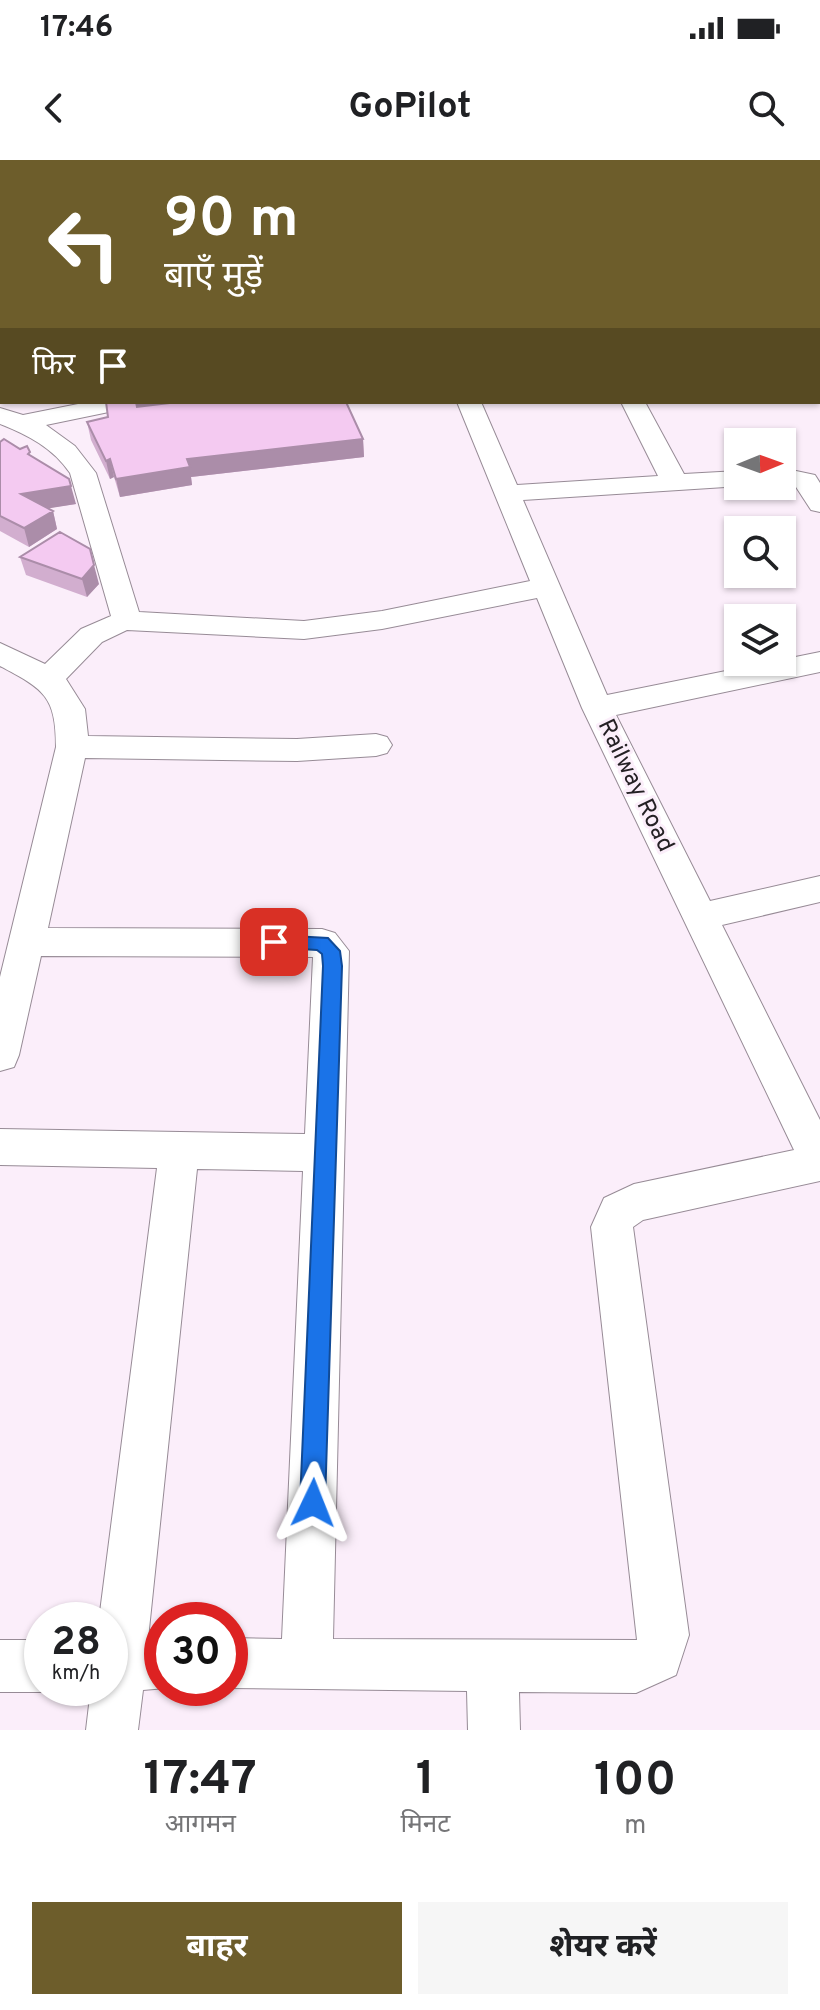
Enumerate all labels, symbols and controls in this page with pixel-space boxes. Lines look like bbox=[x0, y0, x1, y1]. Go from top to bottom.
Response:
text: 17:46 bbox=[40, 10, 113, 47]
text: GoPilot bbox=[349, 85, 471, 131]
icon: back bbox=[32, 86, 76, 130]
icon: search bbox=[744, 86, 788, 130]
text: 90 m bbox=[164, 186, 299, 256]
icon: left bbox=[32, 192, 136, 296]
text: बाएँ मुड़ें bbox=[164, 255, 263, 301]
icon: arrive bbox=[91, 344, 135, 388]
text: फिर bbox=[32, 348, 75, 385]
north arrow bbox=[724, 428, 796, 500]
map controls bbox=[724, 428, 796, 676]
button: search bbox=[724, 516, 796, 588]
button: layers bbox=[724, 604, 796, 676]
street label: Railway Road bbox=[590, 715, 680, 857]
pin bbox=[240, 908, 308, 976]
icon: arrive bbox=[252, 920, 296, 964]
position arrow bbox=[271, 1461, 355, 1545]
speed limit sign: 30 bbox=[144, 1602, 248, 1706]
text: 28 bbox=[51, 1619, 101, 1669]
text: km/h bbox=[52, 1661, 100, 1687]
text: 17:47 bbox=[144, 1751, 257, 1811]
text: 1 bbox=[416, 1751, 435, 1811]
text: 100 bbox=[594, 1752, 676, 1812]
text: आगमन bbox=[165, 1809, 236, 1842]
text: मिनट bbox=[400, 1809, 450, 1842]
text: m bbox=[624, 1810, 646, 1843]
button: बाहर bbox=[32, 1902, 402, 1994]
button: शेयर करें bbox=[418, 1902, 788, 1994]

